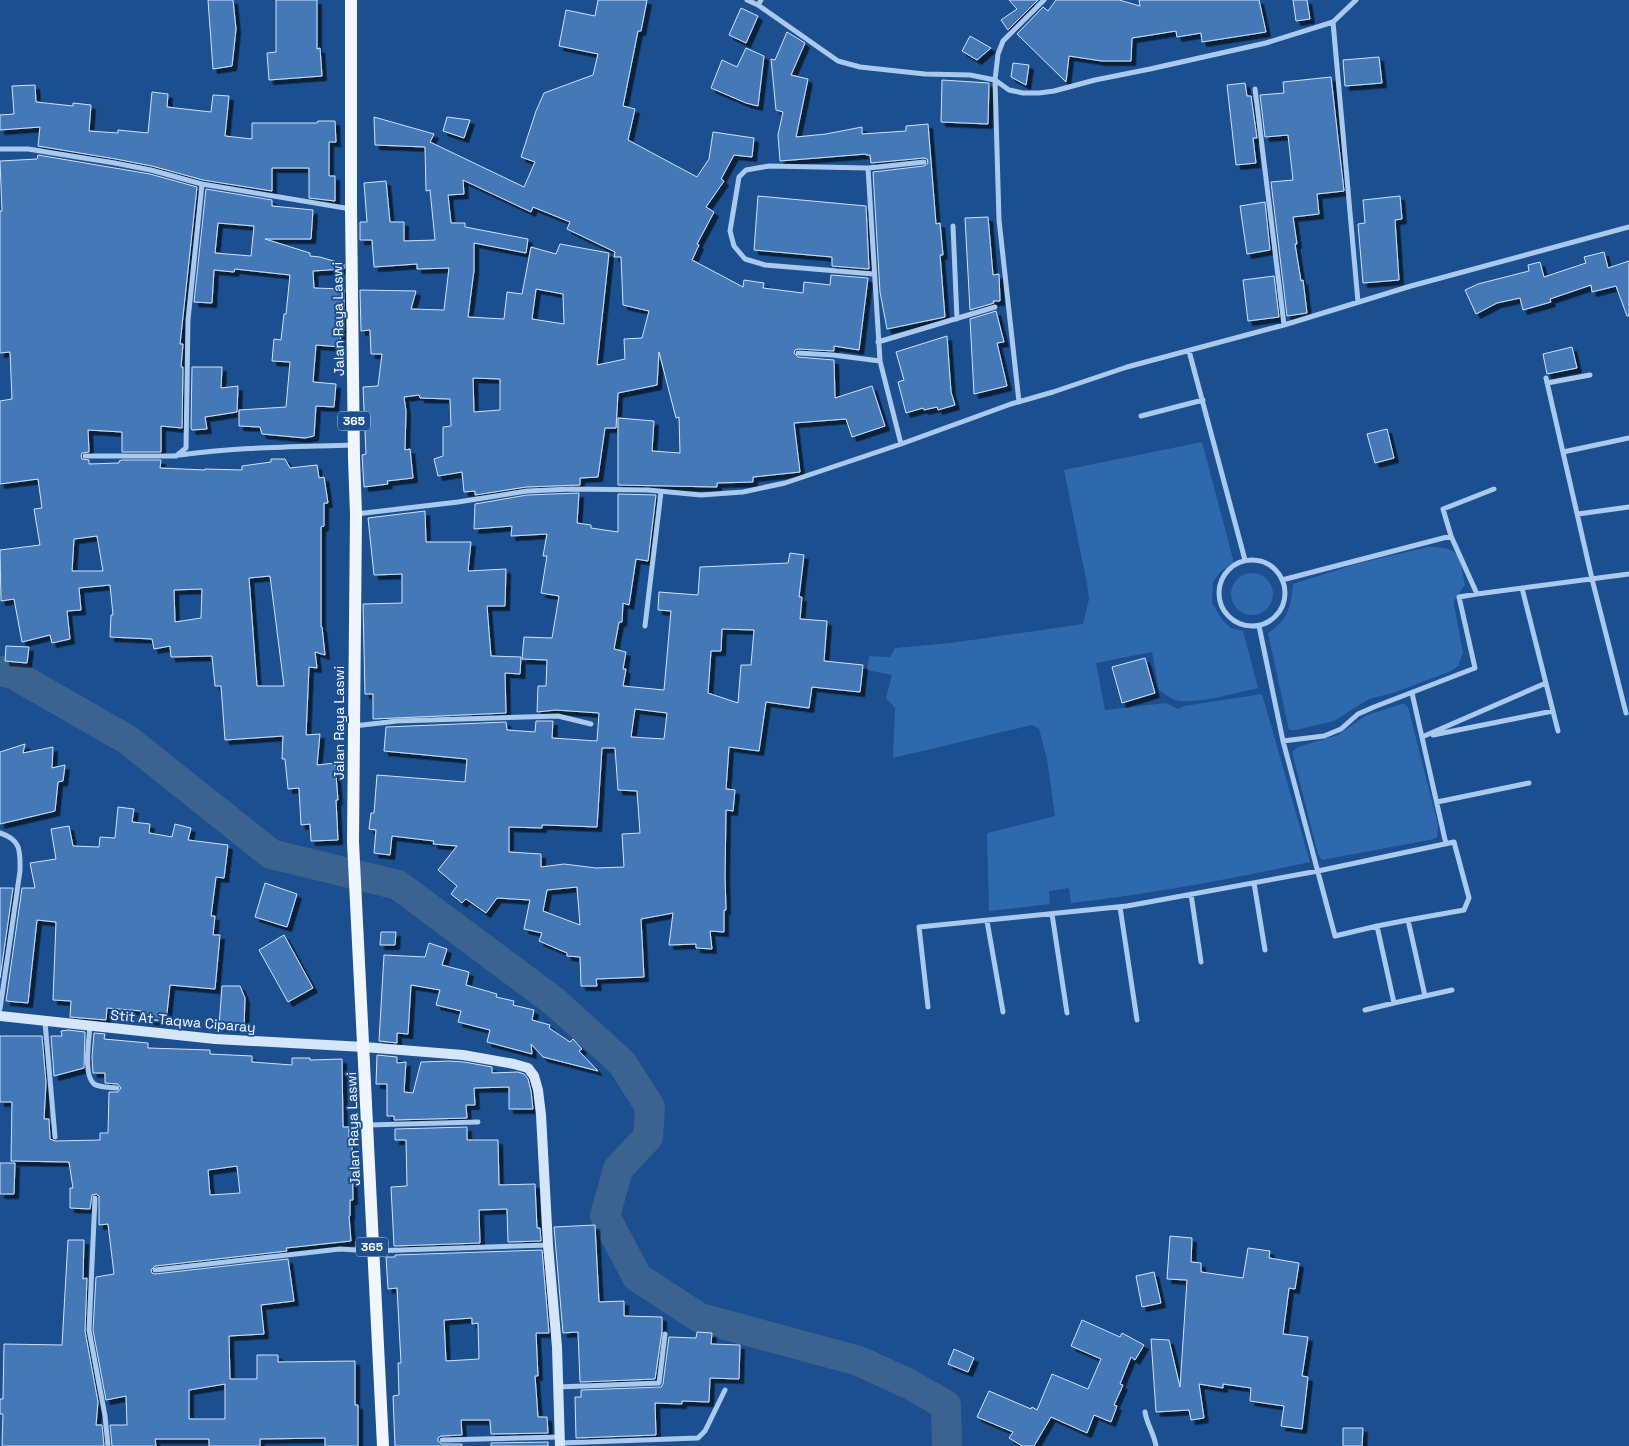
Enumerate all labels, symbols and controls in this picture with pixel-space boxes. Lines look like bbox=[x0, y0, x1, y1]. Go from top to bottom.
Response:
street label: Jalan Raya Laswi bbox=[328, 262, 348, 376]
road number: 365 bbox=[338, 412, 370, 431]
street label: Jalan Raya Laswi bbox=[330, 666, 348, 780]
street label: Stit At-Taqwa Ciparay bbox=[110, 1006, 256, 1036]
street label: Jalan Raya Laswi bbox=[342, 1072, 364, 1186]
road number: 365 bbox=[356, 1238, 388, 1256]

